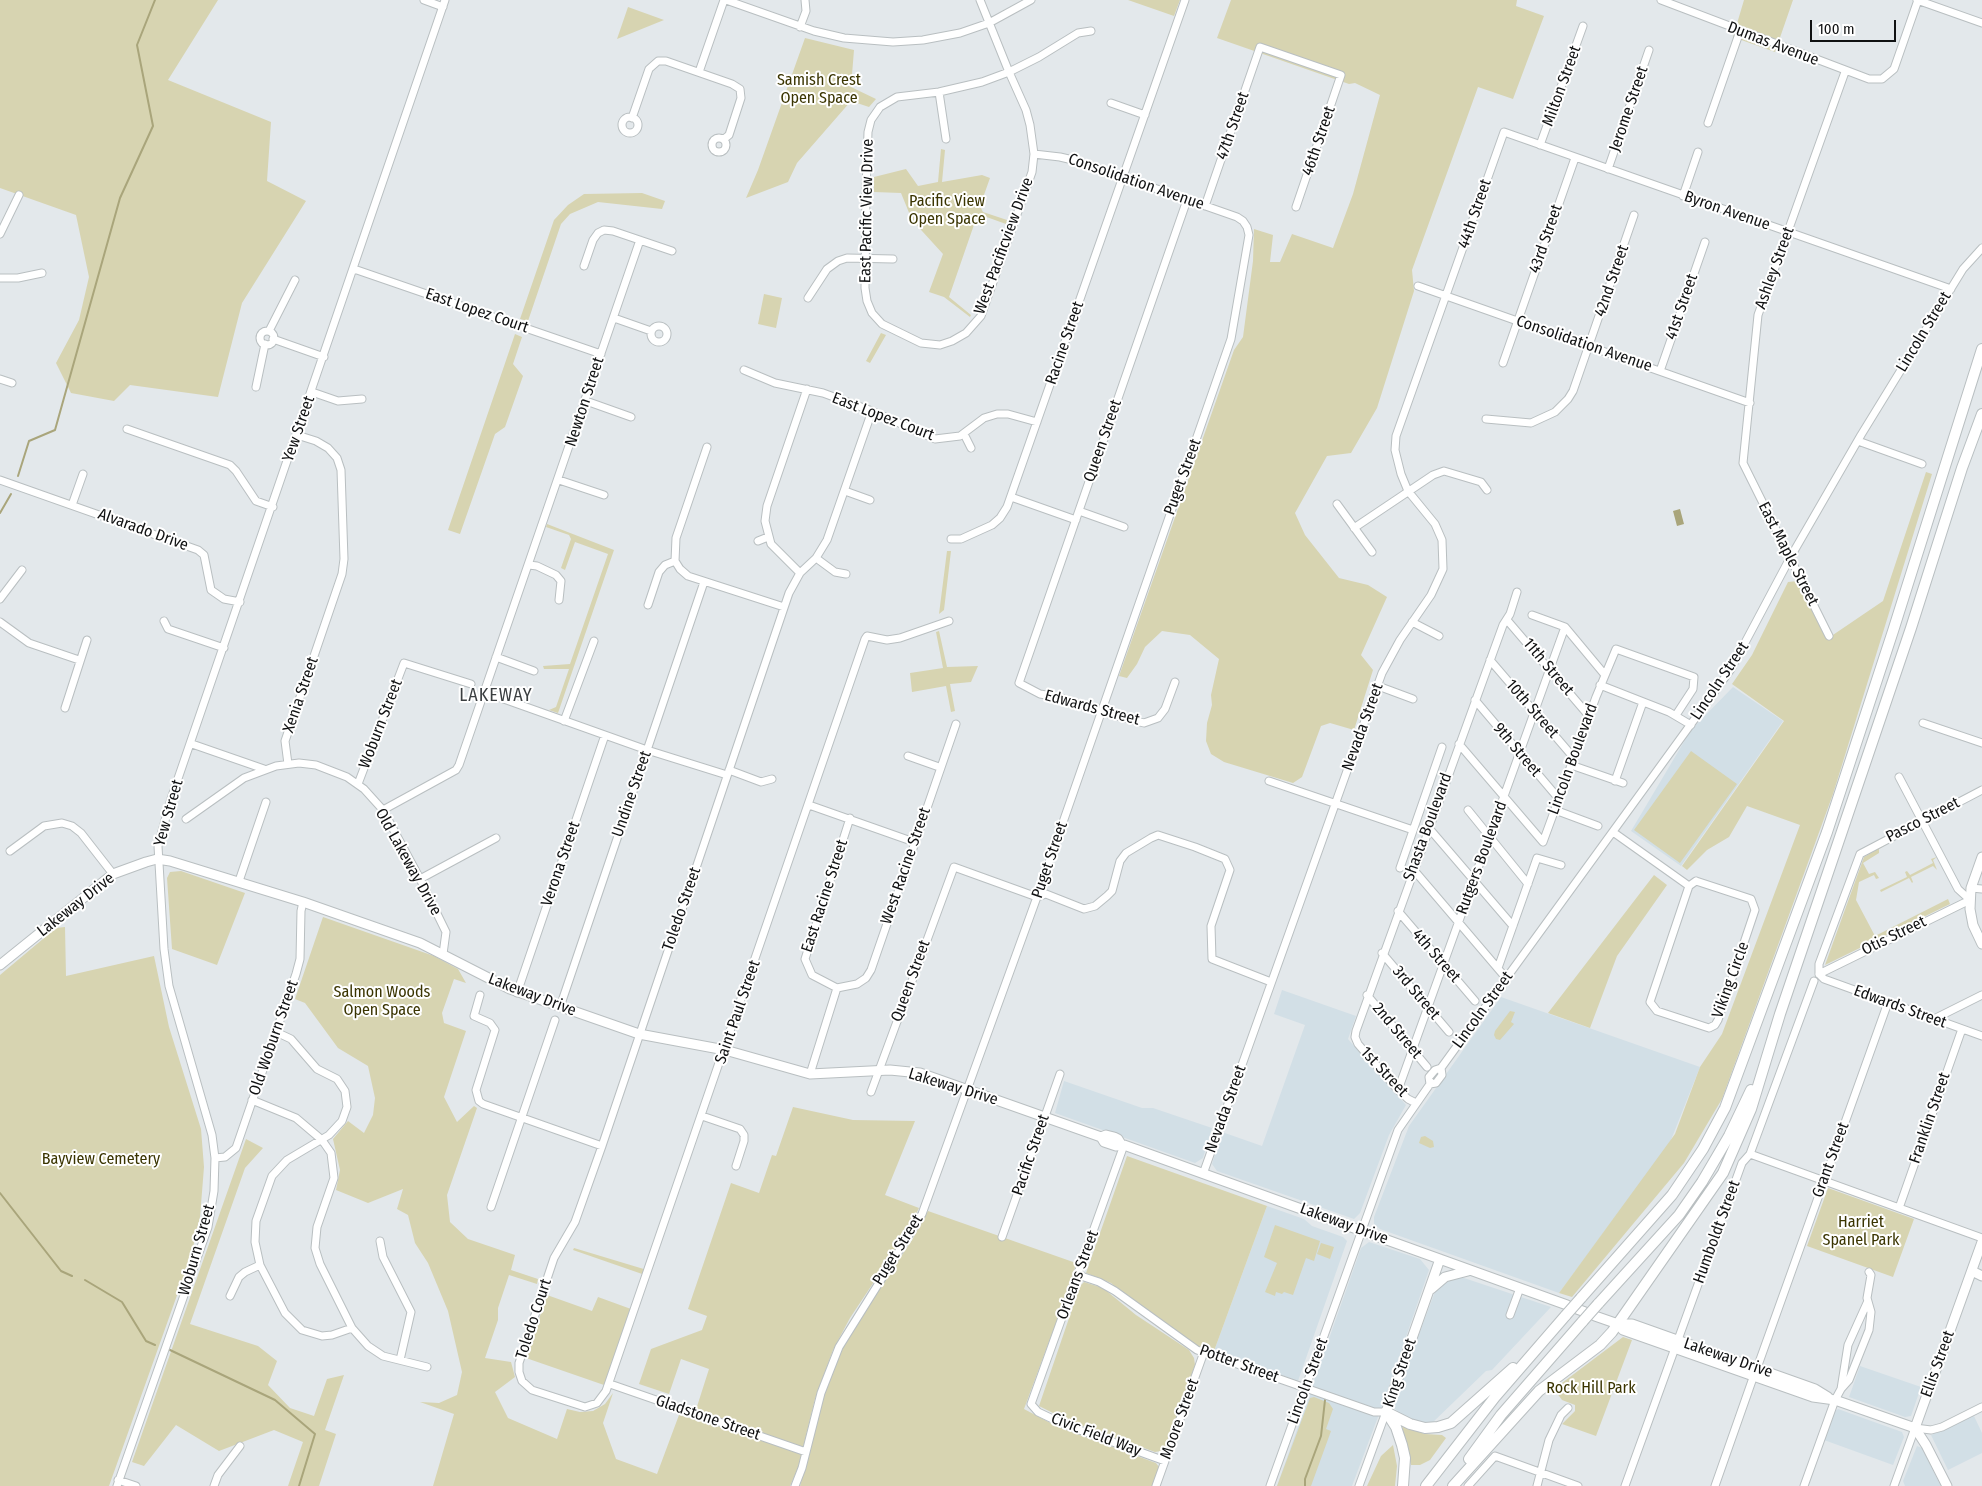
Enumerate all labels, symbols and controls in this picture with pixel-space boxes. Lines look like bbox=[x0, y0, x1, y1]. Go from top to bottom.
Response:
scale bar bbox=[1812, 10, 1898, 42]
street label: Dumas Avenue bbox=[1725, 18, 1821, 70]
text: 100 m bbox=[1818, 20, 1855, 38]
street label: Milton Street bbox=[1539, 43, 1585, 129]
street label: Jerome Street bbox=[1605, 64, 1653, 154]
park label: Samish Crest Open Space bbox=[777, 71, 861, 109]
street label: 47th Street bbox=[1212, 89, 1254, 163]
street label: 46th Street bbox=[1298, 104, 1340, 178]
street label: East Pacific View Drive bbox=[856, 139, 878, 283]
street label: Consolidation Avenue bbox=[1065, 150, 1207, 214]
street label: West Pacificview Drive bbox=[970, 175, 1038, 317]
street label: 44th Street bbox=[1454, 177, 1496, 251]
street label: Byron Avenue bbox=[1681, 187, 1773, 235]
park label: Pacific View Open Space bbox=[908, 192, 986, 230]
street label: 43rd Street bbox=[1525, 202, 1567, 276]
street label: Ashley Street bbox=[1751, 224, 1799, 312]
street label: 42nd Street bbox=[1591, 243, 1633, 319]
street label: 41st Street bbox=[1662, 272, 1702, 342]
street label: East Lopez Court bbox=[423, 284, 531, 338]
street label: Lincoln Street bbox=[1893, 288, 1955, 376]
street label: Racine Street bbox=[1042, 299, 1088, 387]
street label: Consolidation Avenue bbox=[1513, 312, 1655, 376]
street label: Newton Street bbox=[561, 355, 609, 449]
street label: East Lopez Court bbox=[829, 389, 937, 445]
street label: Yew Street bbox=[279, 393, 319, 465]
street label: Queen Street bbox=[1080, 397, 1126, 485]
street label: Puget Street bbox=[1160, 436, 1206, 518]
street label: East Maple Street bbox=[1754, 499, 1822, 609]
street label: Alvarado Drive bbox=[95, 505, 191, 555]
street label: 11th Street bbox=[1518, 634, 1578, 700]
street label: Lincoln Street bbox=[1687, 638, 1753, 724]
street label: Xenia Street bbox=[279, 655, 323, 735]
street label: 10th Street bbox=[1501, 676, 1563, 742]
street label: Woburn Street bbox=[355, 677, 407, 771]
street label: Nevada Street bbox=[1338, 681, 1388, 773]
district label: LAKEWAY bbox=[458, 685, 534, 707]
street label: Edwards Street bbox=[1042, 686, 1142, 730]
street label: Lincoln Boulevard bbox=[1544, 701, 1602, 817]
street label: 9th Street bbox=[1489, 719, 1545, 781]
street label: Undine Street bbox=[608, 748, 656, 840]
street label: Shasta Boulevard bbox=[1400, 770, 1456, 884]
street label: Yew Street bbox=[150, 777, 188, 849]
street label: Pasco Street bbox=[1883, 793, 1963, 847]
street label: Rutgers Boulevard bbox=[1453, 799, 1511, 917]
street label: Old Lakeway Drive bbox=[371, 805, 445, 919]
street label: West Racine Street bbox=[877, 805, 935, 927]
street label: Verona Street bbox=[538, 819, 584, 909]
street label: Puget Street bbox=[1028, 819, 1072, 901]
street label: East Racine Street bbox=[798, 837, 852, 955]
street label: Toledo Street bbox=[659, 865, 705, 953]
street label: Lakeway Drive bbox=[34, 869, 118, 941]
street label: Otis Street bbox=[1859, 912, 1929, 960]
street label: 4th Street bbox=[1408, 925, 1464, 987]
street label: Queen Street bbox=[887, 937, 935, 1025]
street label: Viking Circle bbox=[1708, 939, 1754, 1021]
street label: Saint Paul Street bbox=[711, 958, 765, 1066]
street label: 3rd Street bbox=[1388, 962, 1444, 1024]
street label: Lincoln Street bbox=[1449, 968, 1517, 1052]
street label: Lakeway Drive bbox=[485, 969, 579, 1021]
street label: Old Woburn Street bbox=[245, 978, 303, 1098]
street label: Edwards Street bbox=[1851, 981, 1949, 1033]
park label: Salmon Woods Open Space bbox=[334, 983, 430, 1021]
street label: 2nd Street bbox=[1368, 999, 1426, 1063]
street label: 1st Street bbox=[1356, 1043, 1412, 1101]
street label: Nevada Street bbox=[1201, 1063, 1251, 1155]
street label: Lakeway Drive bbox=[906, 1064, 1000, 1110]
street label: Franklin Street bbox=[1905, 1070, 1955, 1166]
street label: Pacific Street bbox=[1008, 1112, 1054, 1198]
street label: Grant Street bbox=[1808, 1120, 1854, 1200]
park label: Bayview Cemetery bbox=[42, 1150, 160, 1170]
street label: Humboldt Street bbox=[1689, 1178, 1745, 1286]
street label: Lakeway Drive bbox=[1297, 1199, 1391, 1249]
street label: Woburn Street bbox=[175, 1202, 219, 1298]
street label: Puget Street bbox=[869, 1211, 927, 1289]
park label: Harriet Spanel Park bbox=[1823, 1213, 1899, 1251]
street label: Orleans Street bbox=[1053, 1228, 1103, 1322]
street label: Toledo Court bbox=[512, 1276, 556, 1362]
street label: Ellis Street bbox=[1917, 1328, 1959, 1400]
street label: Lakeway Drive bbox=[1681, 1334, 1775, 1382]
street label: Lincoln Street bbox=[1284, 1335, 1332, 1427]
street label: King Street bbox=[1379, 1336, 1421, 1410]
street label: Potter Street bbox=[1197, 1341, 1281, 1387]
street label: Moore Street bbox=[1157, 1376, 1203, 1462]
park label: Rock Hill Park bbox=[1546, 1379, 1636, 1399]
street label: Gladstone Street bbox=[653, 1391, 763, 1445]
street label: Civic Field Way bbox=[1048, 1409, 1144, 1461]

